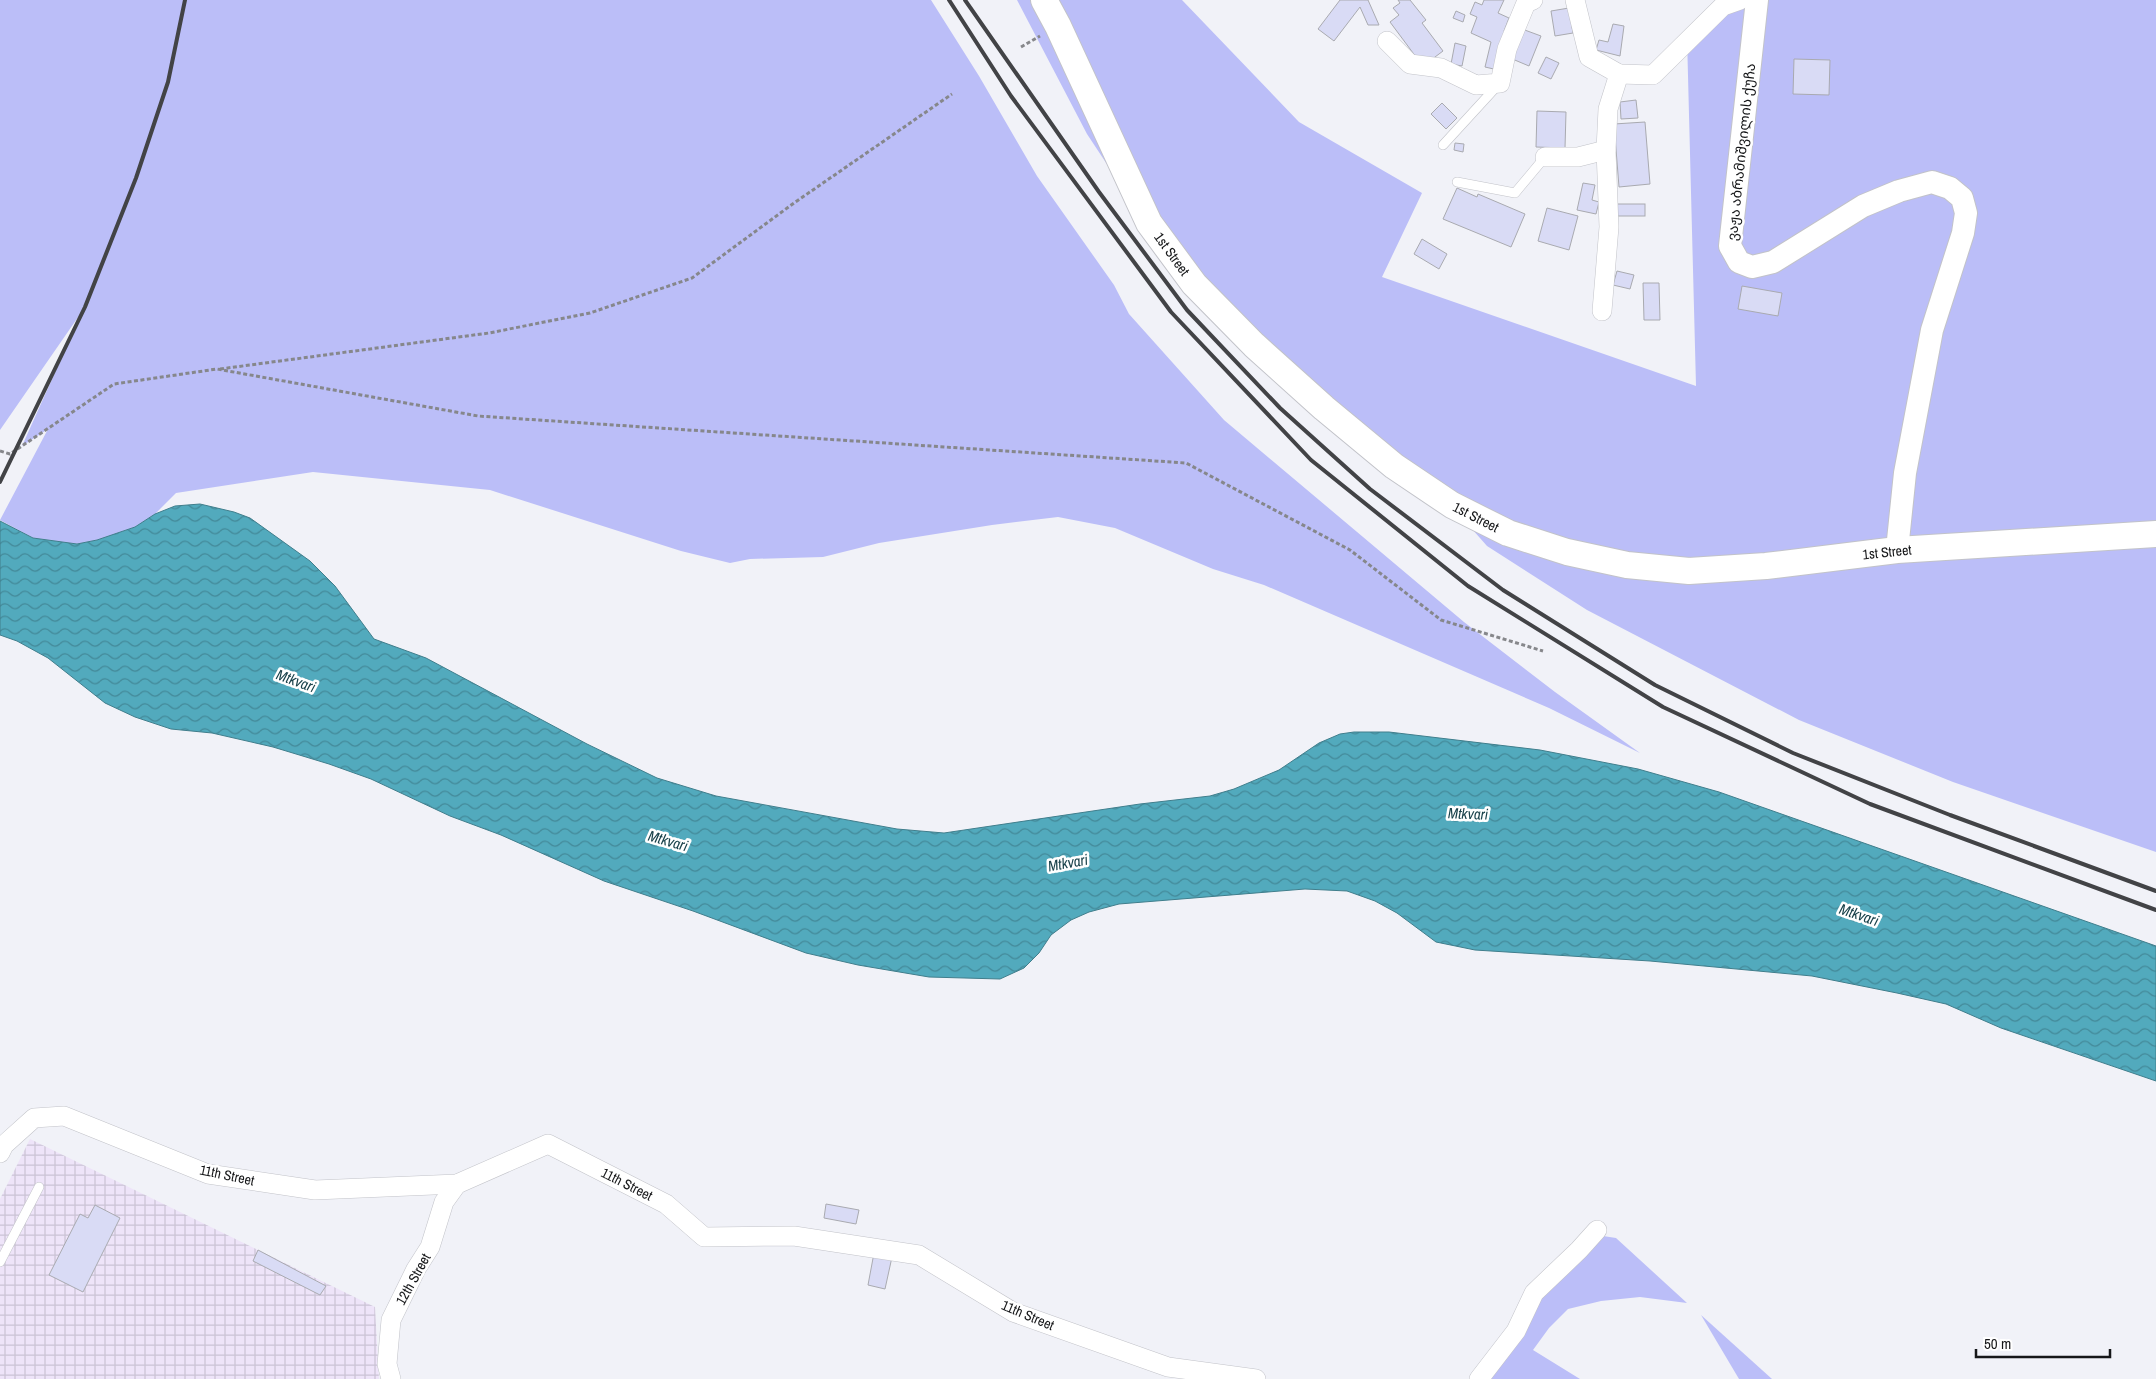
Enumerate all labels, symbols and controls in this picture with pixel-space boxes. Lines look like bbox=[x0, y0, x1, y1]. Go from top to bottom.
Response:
street label: ვაჟა აბრამიშვილის ქუჩა bbox=[1723, 62, 1759, 242]
street label: 1st Street bbox=[1150, 229, 1194, 279]
street label: 1st Street bbox=[1450, 498, 1502, 536]
street label: 1st Street bbox=[1862, 540, 1912, 564]
water label: Mtkvari bbox=[274, 664, 319, 697]
water label: Mtkvari bbox=[1447, 802, 1489, 825]
water label: Mtkvari bbox=[646, 825, 691, 856]
water label: Mtkvari bbox=[1046, 849, 1090, 876]
water label: Mtkvari bbox=[1837, 898, 1882, 931]
street label: 11th Street bbox=[198, 1160, 256, 1190]
street label: 11th Street bbox=[598, 1163, 656, 1205]
street label: 12th Street bbox=[392, 1250, 434, 1308]
street label: 11th Street bbox=[999, 1296, 1057, 1334]
scale bar bbox=[1976, 1326, 2110, 1358]
text: 50 m bbox=[1984, 1333, 2011, 1354]

